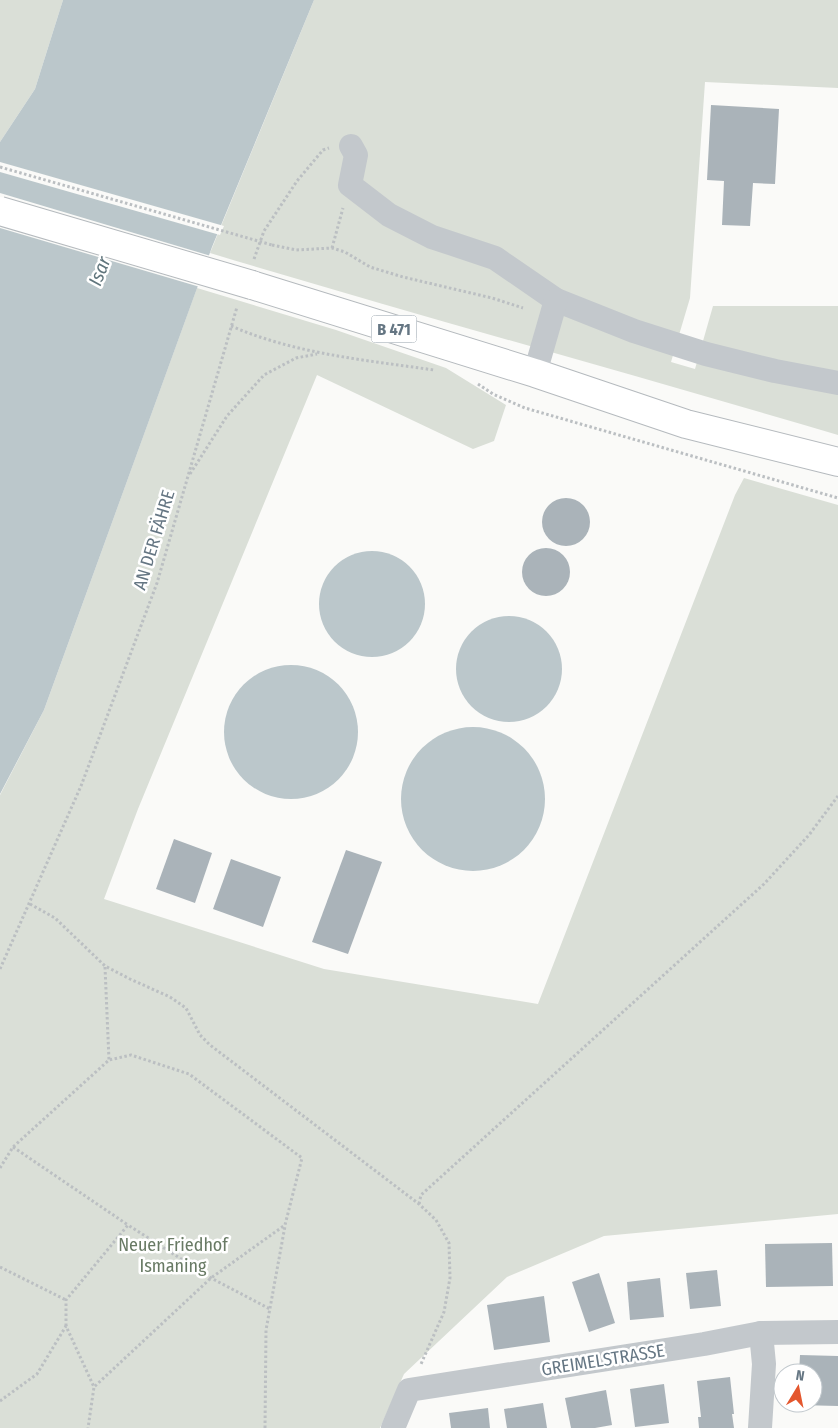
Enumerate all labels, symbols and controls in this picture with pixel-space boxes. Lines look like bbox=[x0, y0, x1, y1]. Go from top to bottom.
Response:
water label: Isar bbox=[83, 252, 116, 289]
road number: B 471 bbox=[372, 316, 416, 342]
street label: AN DER FÄHRE bbox=[128, 487, 180, 593]
park label: Neuer Friedhof Ismaning bbox=[118, 1234, 229, 1277]
street label: GREIMELSTRASSE bbox=[540, 1339, 666, 1381]
north arrow bbox=[773, 1363, 823, 1413]
text: N bbox=[795, 1367, 806, 1385]

